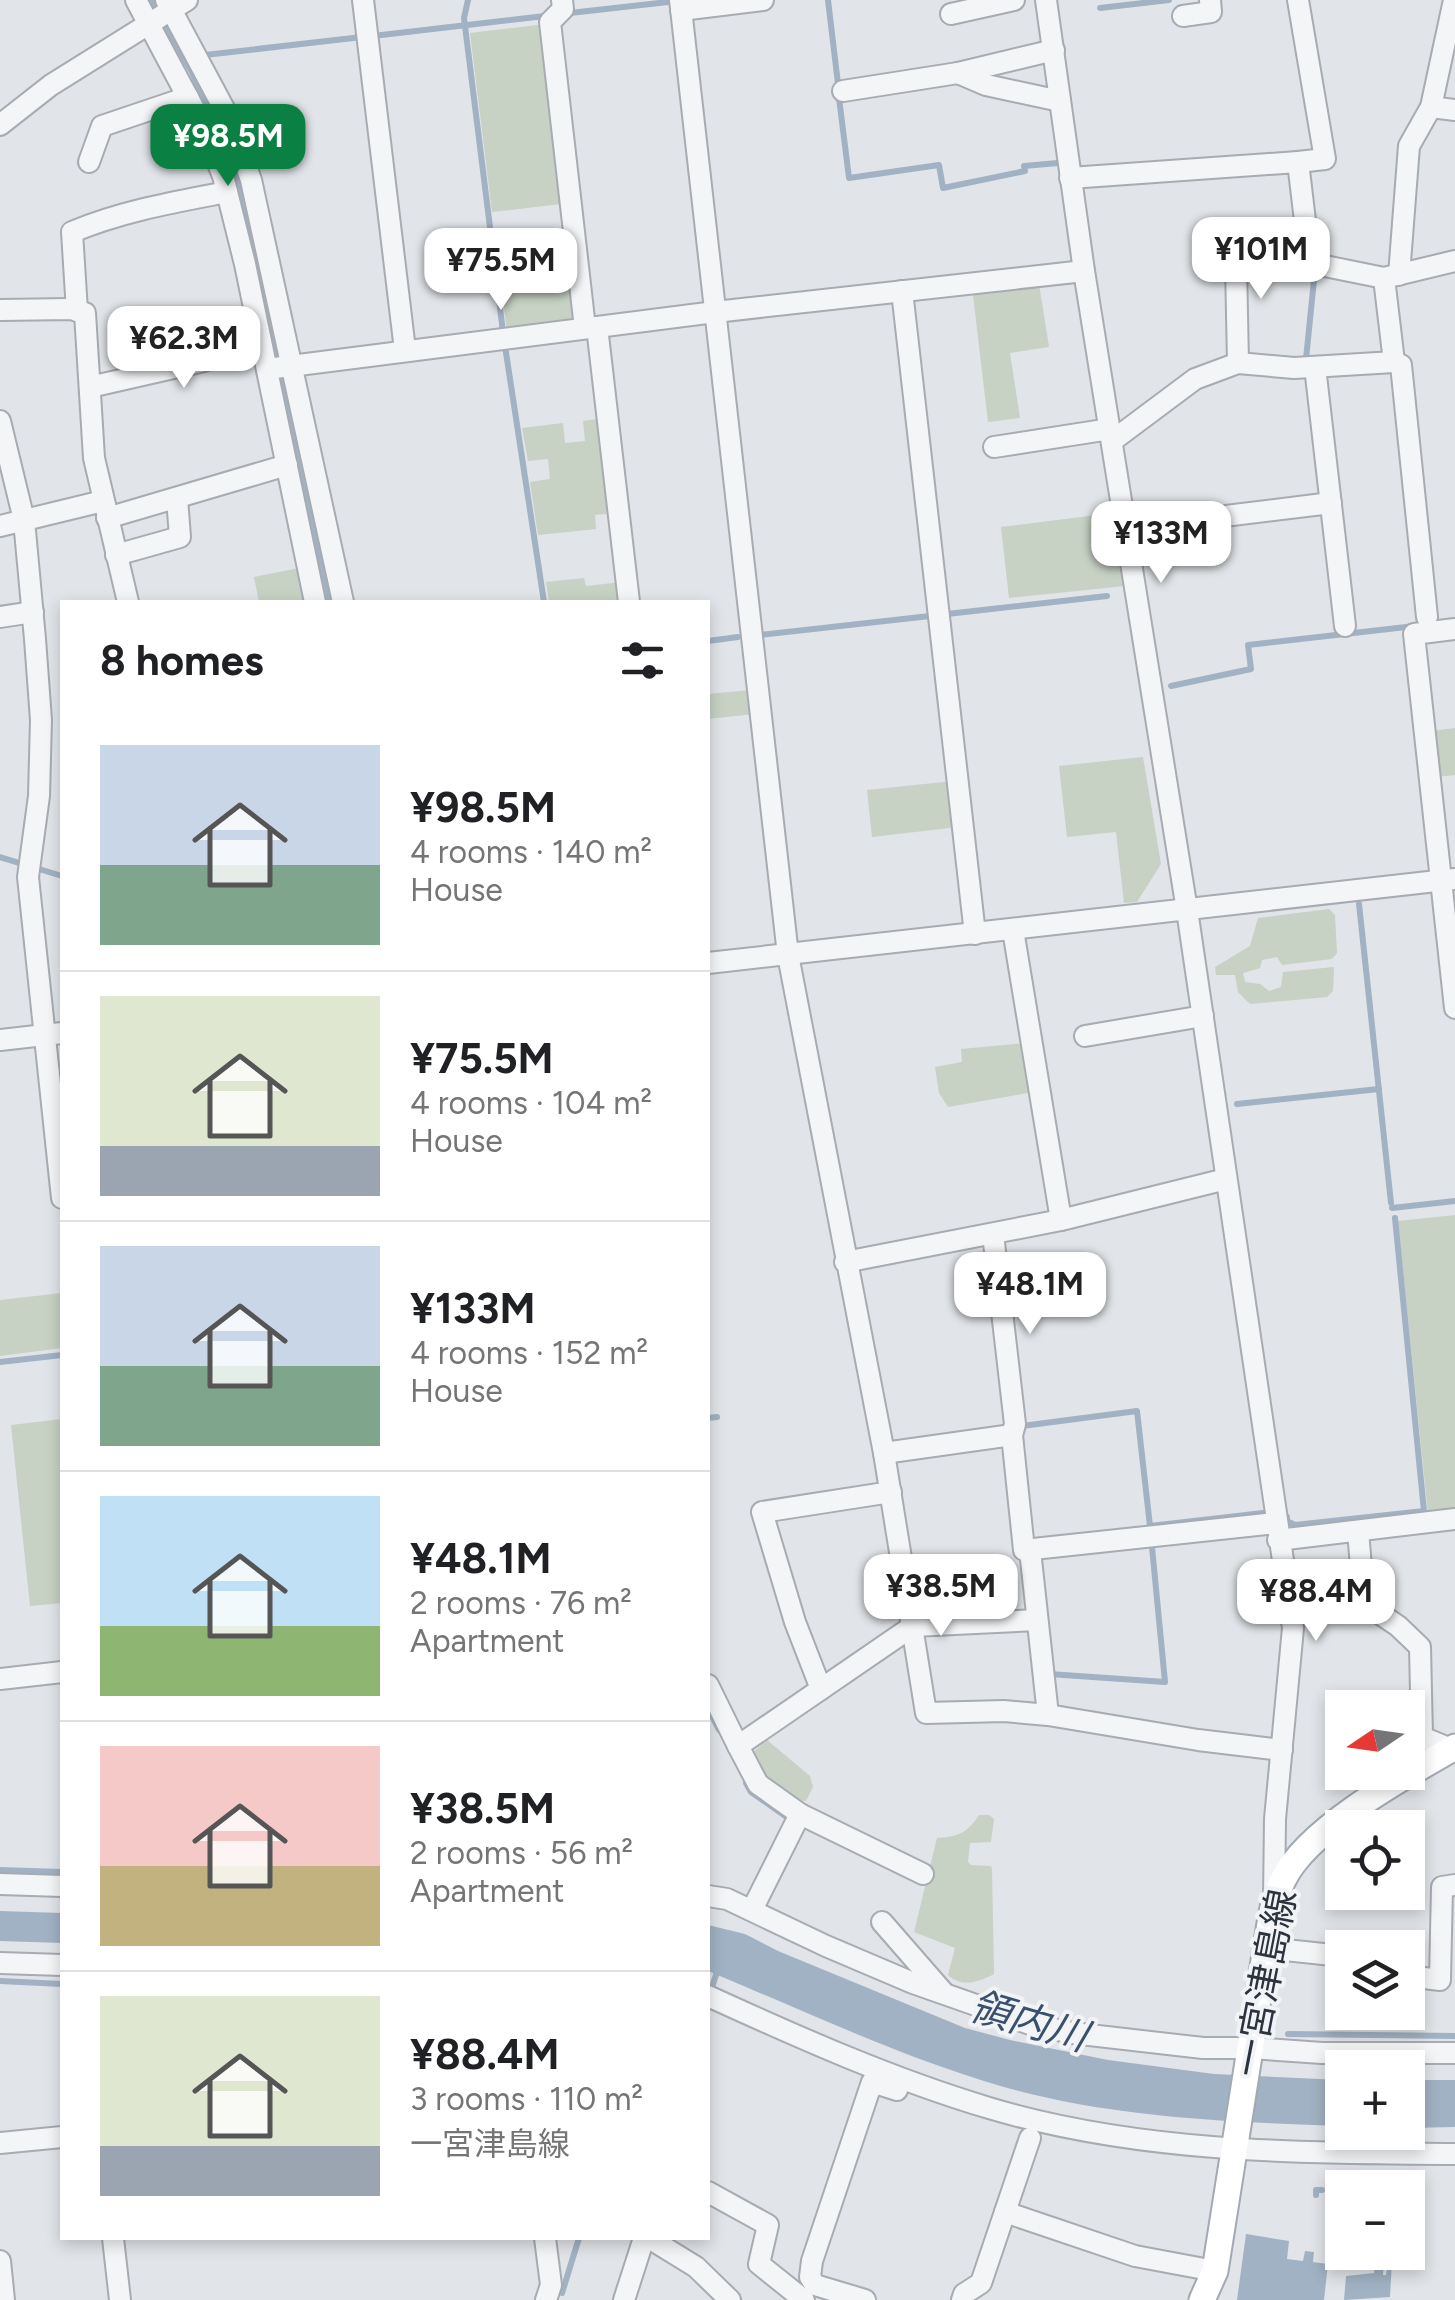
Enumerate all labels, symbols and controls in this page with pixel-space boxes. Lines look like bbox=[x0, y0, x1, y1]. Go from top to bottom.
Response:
pin: ¥98.5M bbox=[147, 104, 309, 189]
text: ¥98.5M bbox=[172, 117, 284, 155]
pin: ¥101M bbox=[1191, 217, 1331, 302]
pin: ¥75.5M bbox=[420, 228, 582, 313]
text: ¥101M bbox=[1214, 230, 1308, 268]
text: ¥75.5M bbox=[446, 241, 556, 279]
pin: ¥62.3M bbox=[103, 306, 265, 391]
text: ¥62.3M bbox=[129, 319, 239, 357]
pin: ¥133M bbox=[1091, 501, 1231, 586]
text: ¥133M bbox=[1113, 514, 1209, 552]
icon: filters bbox=[615, 633, 670, 688]
text: 8 homes bbox=[100, 635, 264, 686]
text: ¥98.5M bbox=[410, 782, 556, 833]
icon: home bbox=[180, 785, 300, 905]
text: 4 rooms · 140 m² bbox=[410, 833, 652, 871]
text: House bbox=[410, 871, 503, 909]
text: ¥75.5M bbox=[410, 1033, 554, 1084]
icon: home bbox=[180, 1036, 300, 1156]
text: 4 rooms · 104 m² bbox=[410, 1084, 652, 1122]
text: House bbox=[410, 1122, 503, 1160]
pin: ¥48.1M bbox=[949, 1252, 1111, 1337]
text: ¥48.1M bbox=[976, 1265, 1084, 1303]
text: ¥133M bbox=[410, 1283, 535, 1334]
icon: home bbox=[180, 1286, 300, 1406]
text: 4 rooms · 152 m² bbox=[410, 1334, 648, 1372]
text: House bbox=[410, 1372, 503, 1410]
text: ¥48.1M bbox=[410, 1533, 551, 1584]
icon: home bbox=[180, 1536, 300, 1656]
pin: ¥38.5M bbox=[860, 1554, 1022, 1639]
pin: ¥88.4M bbox=[1235, 1559, 1397, 1644]
text: ¥38.5M bbox=[886, 1567, 996, 1605]
text: ¥88.4M bbox=[1259, 1572, 1373, 1610]
text: 2 rooms · 76 m² bbox=[410, 1584, 632, 1622]
text: Apartment bbox=[410, 1622, 564, 1660]
north arrow bbox=[1325, 1690, 1425, 1790]
map controls bbox=[1325, 1690, 1425, 2270]
text: ¥38.5M bbox=[410, 1783, 555, 1834]
icon: home bbox=[180, 1786, 300, 1906]
button: locate bbox=[1325, 1810, 1425, 1910]
text: 2 rooms · 56 m² bbox=[410, 1834, 633, 1872]
text: Apartment bbox=[410, 1872, 564, 1910]
street label: 一宮津島線 bbox=[1224, 1885, 1306, 2081]
button: layers bbox=[1325, 1930, 1425, 2030]
water label: 領内川 bbox=[965, 1981, 1097, 2062]
text: ¥88.4M bbox=[410, 2029, 559, 2080]
icon: home bbox=[180, 2036, 300, 2156]
button: + bbox=[1325, 2050, 1425, 2150]
text: 3 rooms · 110 m² bbox=[410, 2080, 643, 2118]
text: 一宮津島線 bbox=[410, 2125, 570, 2163]
button: − bbox=[1325, 2170, 1425, 2270]

